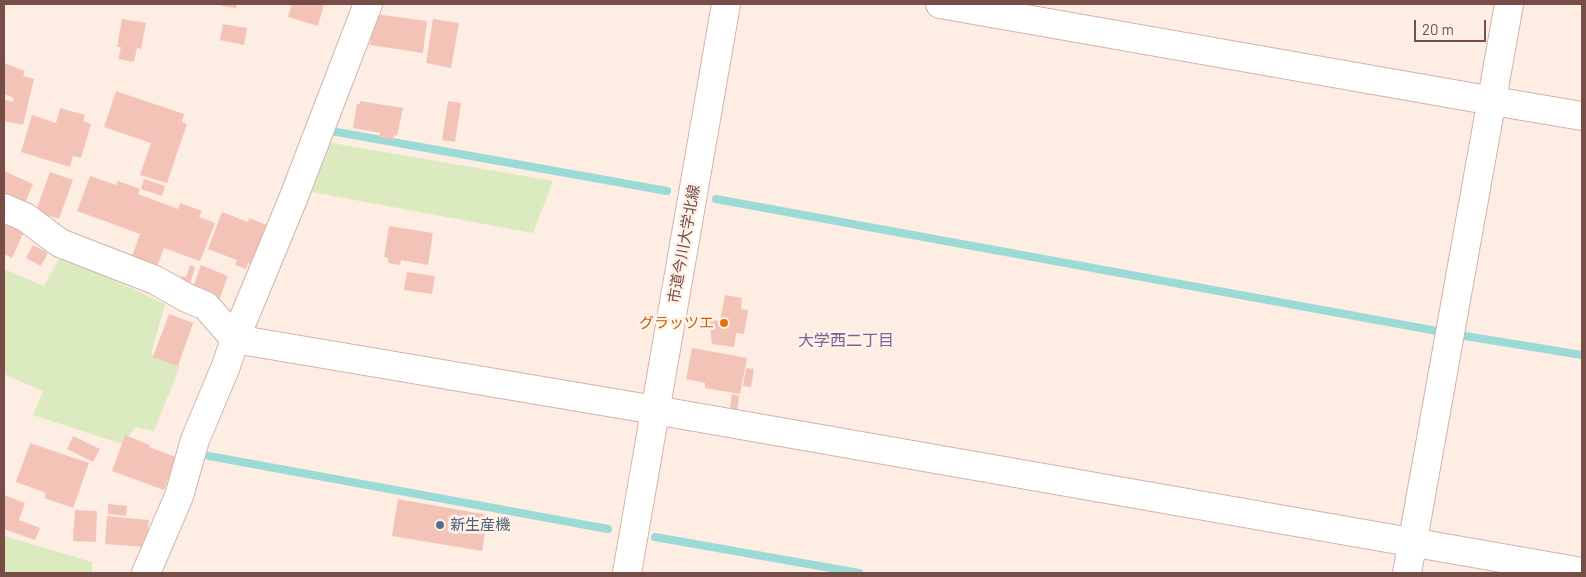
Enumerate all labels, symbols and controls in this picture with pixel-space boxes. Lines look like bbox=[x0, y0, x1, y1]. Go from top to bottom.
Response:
scale bar bbox=[1416, 10, 1488, 42]
text: 20 m bbox=[1422, 20, 1454, 38]
street label: 市道今川大学北線 bbox=[665, 183, 703, 305]
place label: グラッツエ bbox=[639, 314, 714, 332]
marker: グラッツエ bbox=[718, 317, 730, 329]
district label: 大学西二丁目 bbox=[798, 331, 894, 351]
place label: 新生産機 bbox=[450, 516, 510, 534]
marker: 新生産機 bbox=[434, 519, 446, 531]

